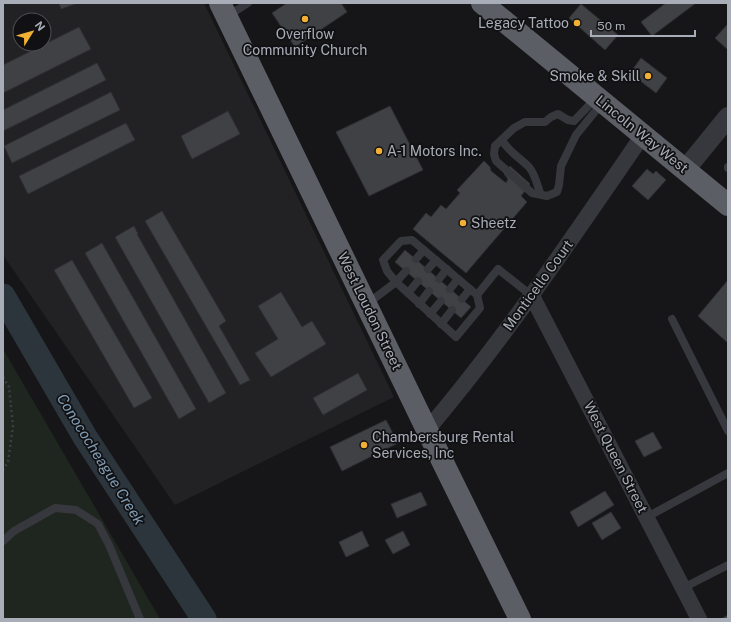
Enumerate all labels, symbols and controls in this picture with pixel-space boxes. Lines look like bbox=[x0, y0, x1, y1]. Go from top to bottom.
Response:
north arrow bbox=[12, 12, 52, 52]
scale bar bbox=[591, 12, 695, 38]
marker: Overflow Community Church bbox=[300, 14, 310, 24]
place label: Legacy Tattoo bbox=[478, 15, 569, 31]
marker: Legacy Tattoo bbox=[572, 18, 582, 28]
text: N bbox=[33, 19, 47, 33]
text: 50 m bbox=[597, 19, 625, 33]
place label: Overflow Community Church bbox=[243, 26, 367, 58]
place label: Smoke & Skill bbox=[549, 68, 640, 84]
marker: Smoke & Skill bbox=[643, 71, 653, 81]
street label: Lincoln Way West bbox=[593, 92, 691, 176]
place label: A-1 Motors Inc. bbox=[387, 143, 482, 159]
marker: A-1 Motors Inc. bbox=[374, 146, 384, 156]
place label: Sheetz bbox=[471, 215, 516, 231]
marker: Sheetz bbox=[458, 218, 468, 228]
street label: Monticello Court bbox=[500, 237, 576, 333]
street label: West Loudon Street bbox=[335, 250, 405, 372]
water label: Conococheague Creek bbox=[54, 390, 149, 529]
street label: West Queen Street bbox=[581, 398, 651, 516]
place label: Chambersburg Rental Services, Inc bbox=[372, 429, 515, 461]
marker: Chambersburg Rental Services, Inc bbox=[359, 440, 369, 450]

